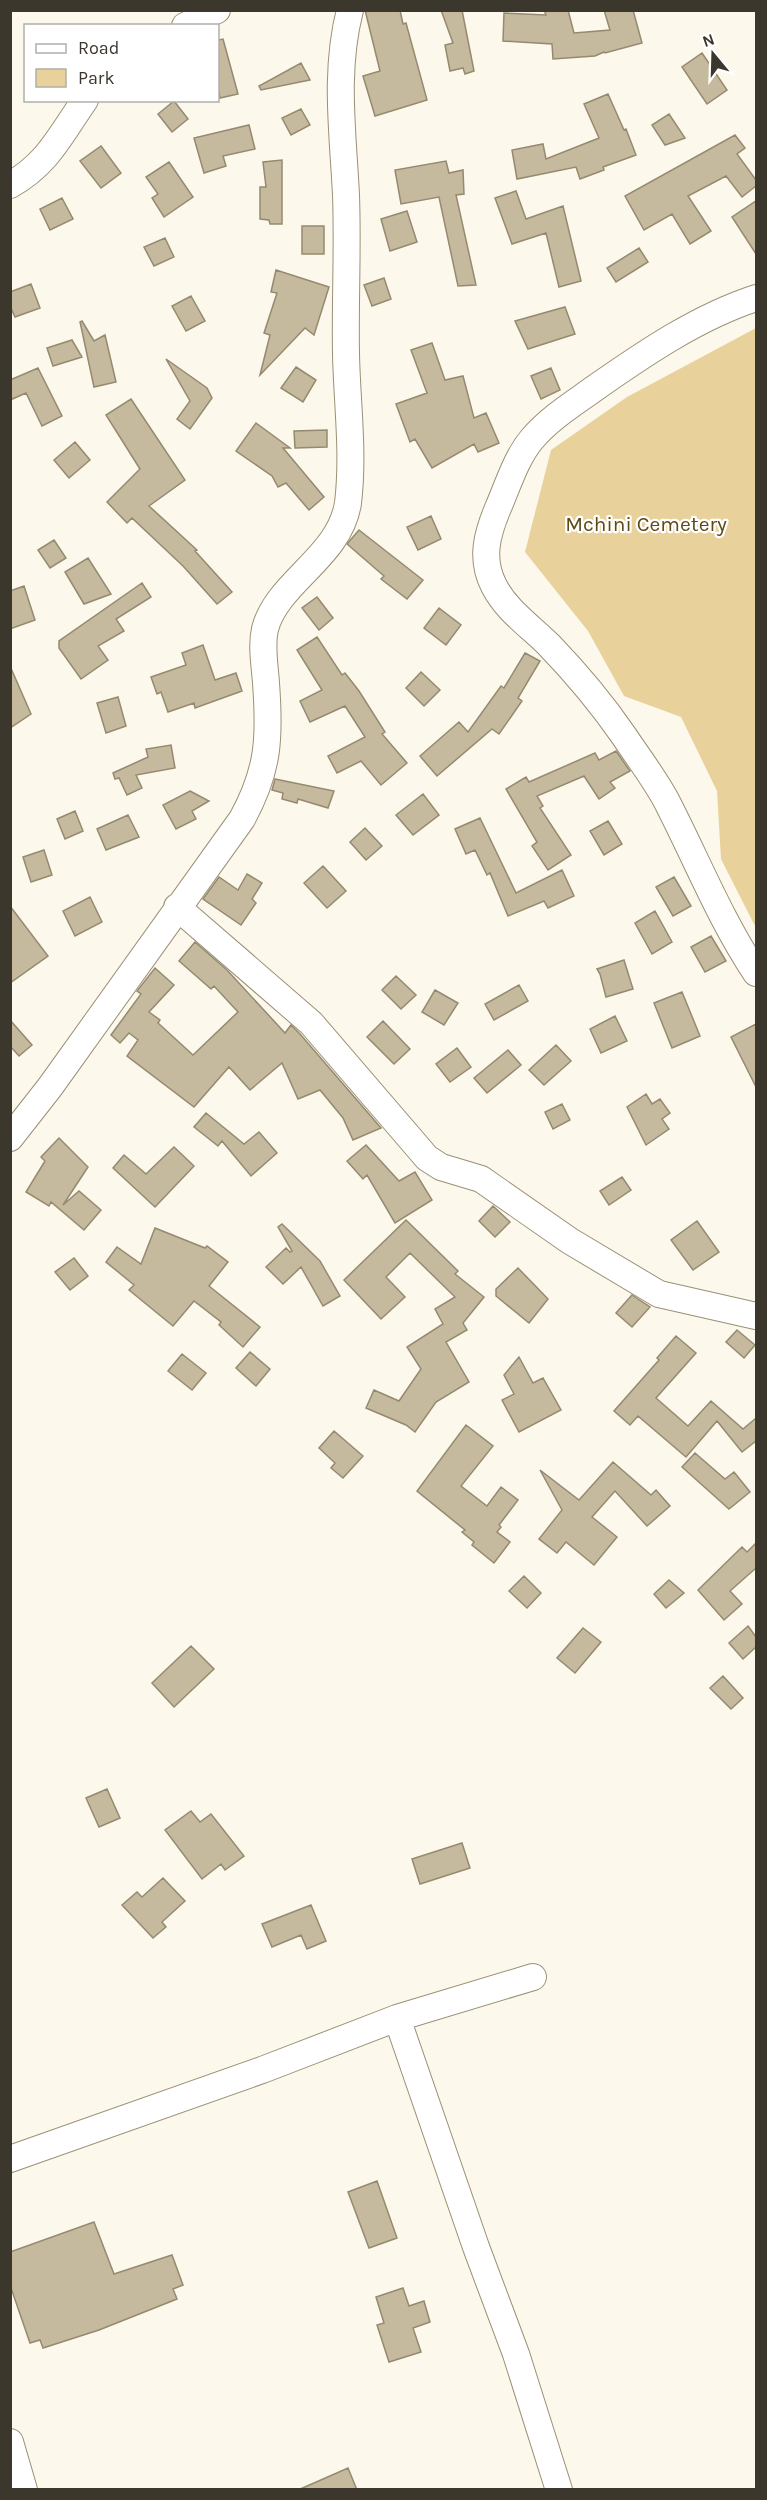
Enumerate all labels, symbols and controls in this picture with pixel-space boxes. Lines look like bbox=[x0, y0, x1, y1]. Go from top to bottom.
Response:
legend bbox=[24, 24, 219, 102]
north arrow bbox=[683, 24, 743, 84]
text: N bbox=[700, 29, 717, 51]
text: Road bbox=[78, 37, 119, 59]
text: Park bbox=[78, 67, 115, 89]
park label: Mchini Cemetery bbox=[565, 512, 727, 536]

